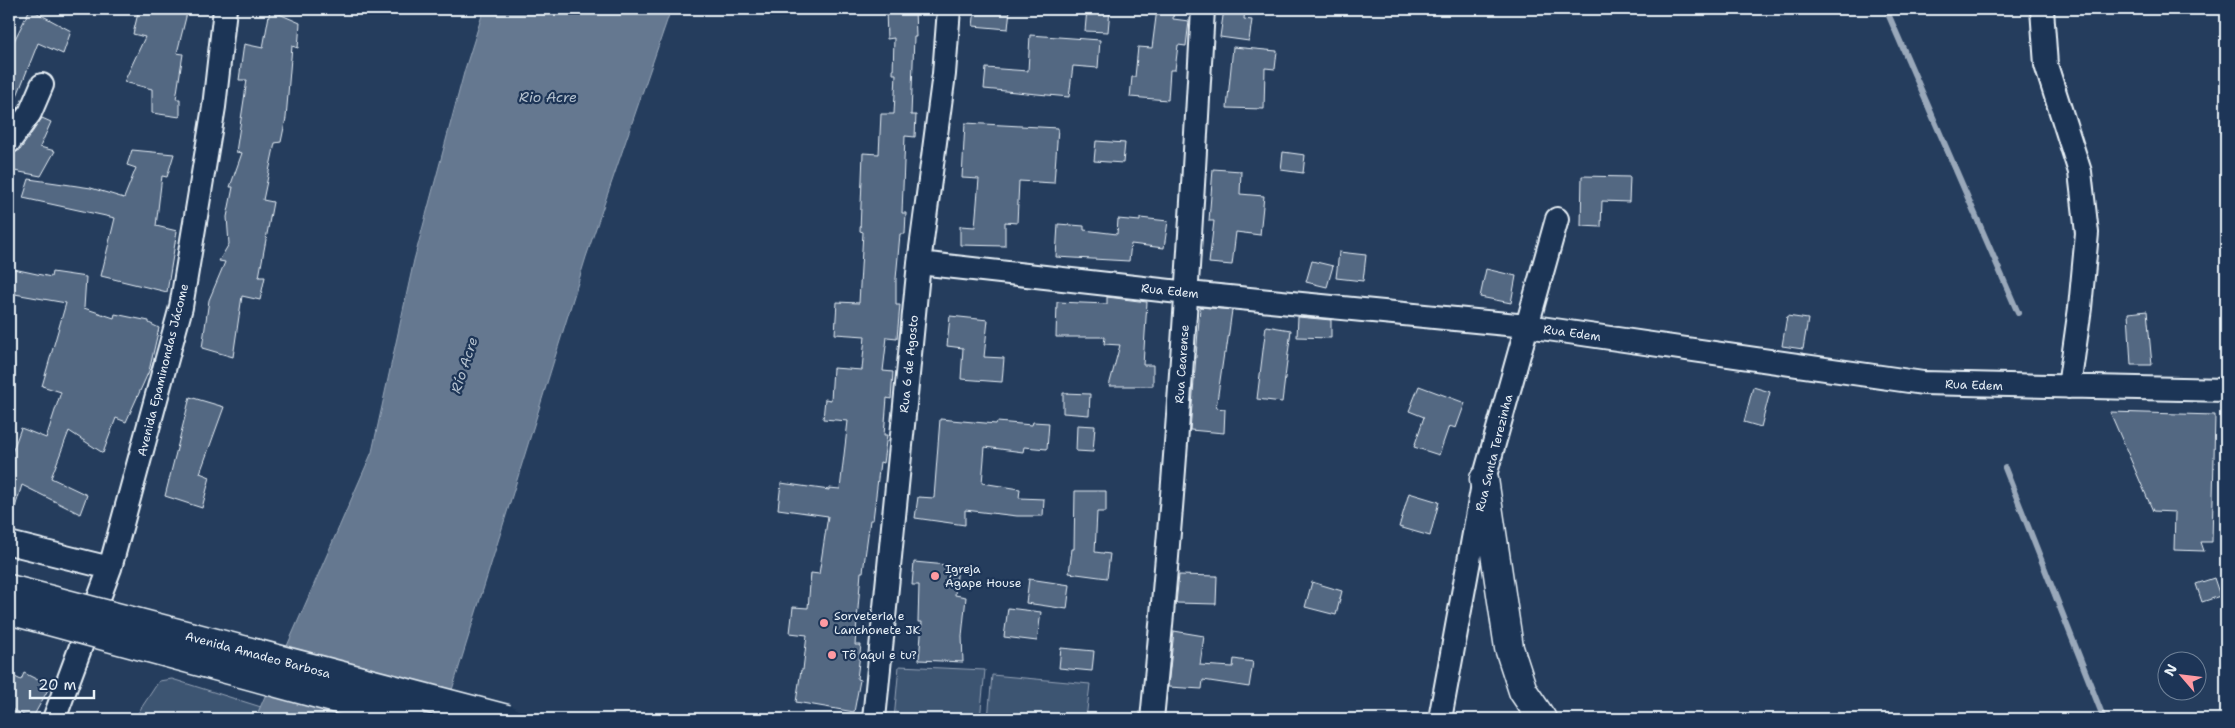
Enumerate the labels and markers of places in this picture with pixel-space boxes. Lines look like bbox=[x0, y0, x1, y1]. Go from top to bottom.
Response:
place label: Igreja Ágape House bbox=[945, 561, 1022, 591]
marker: Igreja Ágape House bbox=[929, 570, 941, 582]
place label: Sorveteria e Lanchonete JK bbox=[834, 608, 921, 638]
marker: Sorveteria e Lanchonete JK bbox=[818, 617, 830, 629]
place label: Tõ aqui e tu? bbox=[842, 647, 917, 663]
marker: Tõ aqui e tu? bbox=[826, 649, 838, 661]

